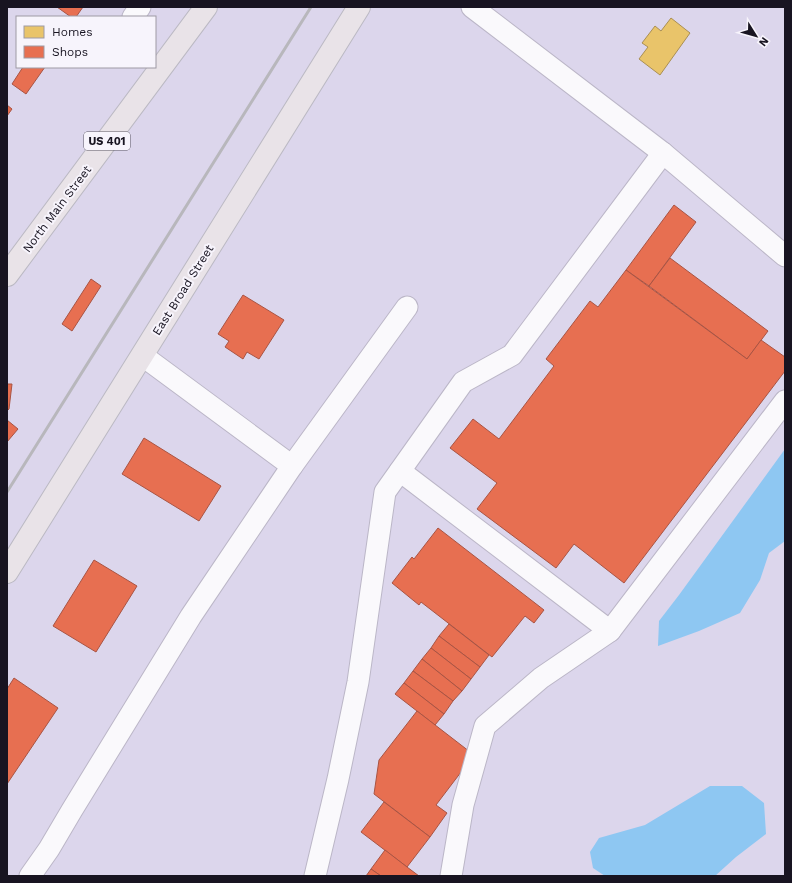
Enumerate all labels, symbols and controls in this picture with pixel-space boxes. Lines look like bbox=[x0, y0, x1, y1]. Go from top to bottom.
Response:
legend bbox=[16, 16, 156, 68]
north arrow bbox=[736, 16, 776, 56]
text: Homes bbox=[52, 25, 93, 39]
text: N bbox=[756, 35, 771, 49]
text: Shops bbox=[52, 45, 88, 59]
road number: US 401 bbox=[84, 132, 130, 150]
street label: North Main Street bbox=[20, 163, 94, 255]
street label: East Broad Street bbox=[149, 242, 217, 338]

